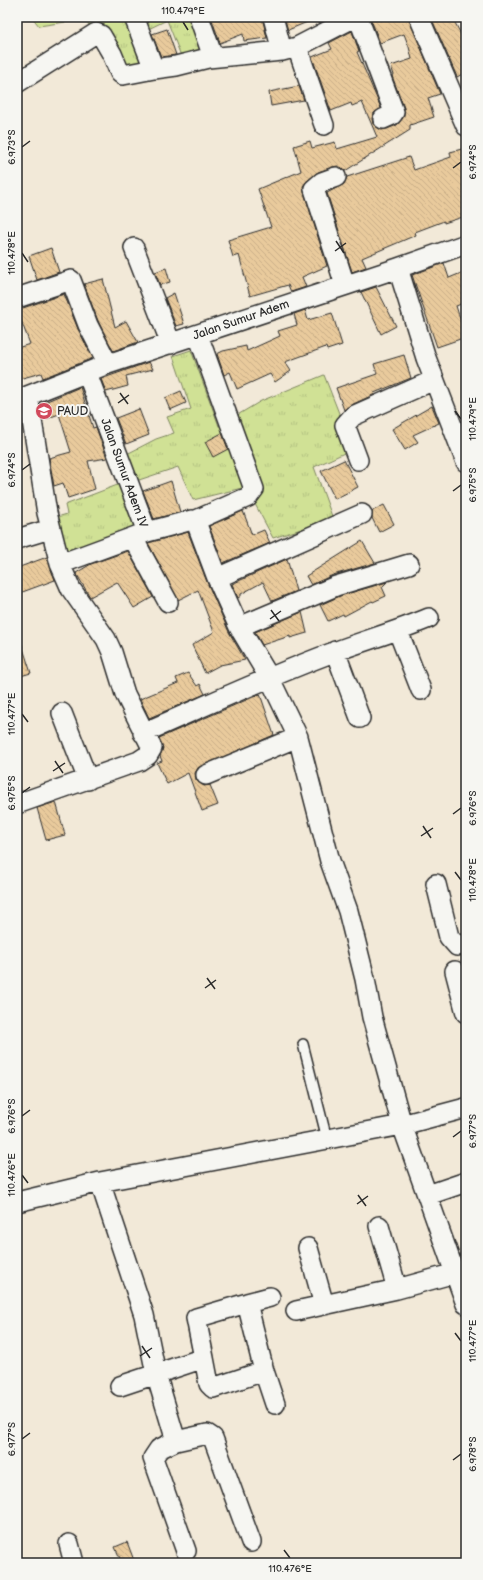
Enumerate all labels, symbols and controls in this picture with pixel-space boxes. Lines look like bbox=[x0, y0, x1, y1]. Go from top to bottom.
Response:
text: 110.479°E bbox=[161, 5, 205, 17]
text: 6.973°S bbox=[6, 129, 18, 165]
text: 6.974°S bbox=[467, 144, 479, 180]
text: 110.478°E bbox=[6, 231, 18, 275]
street label: Jalan Sumur Adem bbox=[191, 296, 291, 344]
text: 110.479°E bbox=[467, 397, 479, 441]
school or university icon: PAUD bbox=[34, 401, 54, 421]
place label: PAUD bbox=[57, 404, 89, 419]
street label: Jalan Sumur Adem IV bbox=[97, 416, 151, 530]
text: 6.974°S bbox=[6, 452, 18, 488]
text: 6.975°S bbox=[467, 467, 479, 503]
text: 110.477°E bbox=[6, 692, 18, 735]
text: 6.975°S bbox=[6, 775, 18, 811]
text: 6.976°S bbox=[467, 790, 479, 826]
text: 110.478°E bbox=[467, 858, 479, 902]
text: 6.976°S bbox=[6, 1098, 18, 1134]
text: 6.977°S bbox=[467, 1114, 479, 1148]
text: 110.476°E bbox=[6, 1153, 18, 1197]
text: 110.477°E bbox=[467, 1319, 479, 1362]
text: 6.977°S bbox=[6, 1422, 18, 1456]
text: 6.978°S bbox=[467, 1436, 479, 1472]
text: 110.476°E bbox=[268, 1563, 312, 1575]

